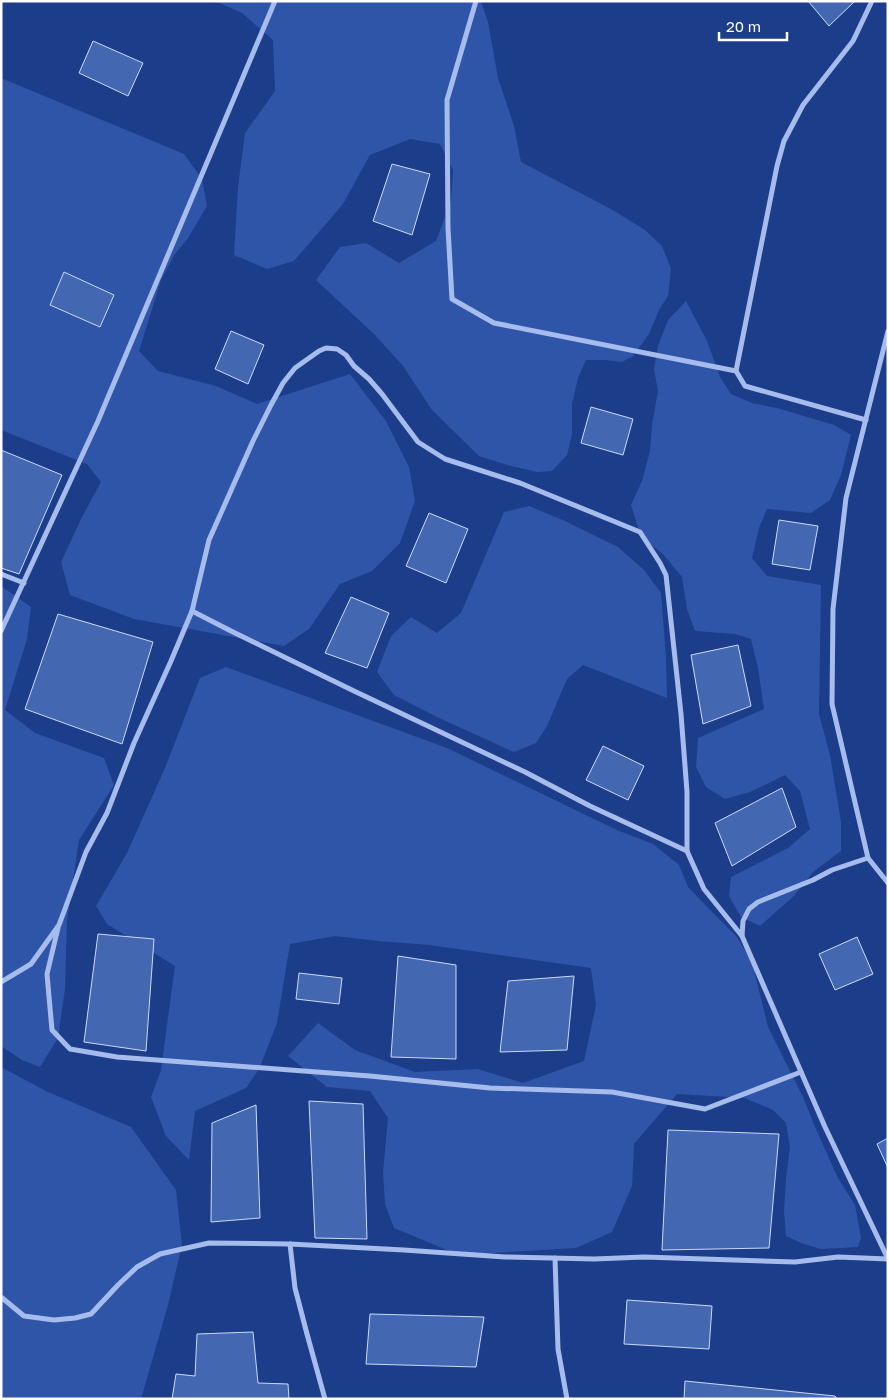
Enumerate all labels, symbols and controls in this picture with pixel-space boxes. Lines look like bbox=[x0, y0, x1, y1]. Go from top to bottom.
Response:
scale bar bbox=[719, 10, 786, 42]
text: 20 m bbox=[726, 17, 761, 35]

